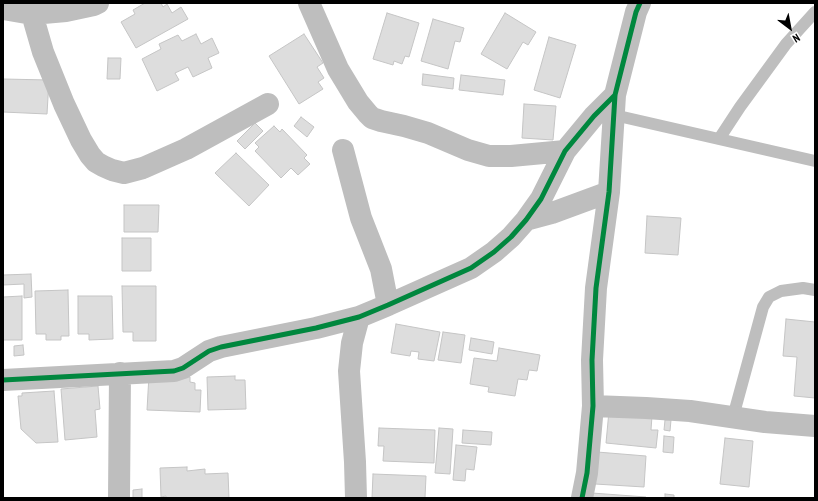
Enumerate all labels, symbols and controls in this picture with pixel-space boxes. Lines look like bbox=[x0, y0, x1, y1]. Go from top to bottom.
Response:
north arrow bbox=[770, 8, 810, 48]
text: N bbox=[790, 31, 803, 46]

